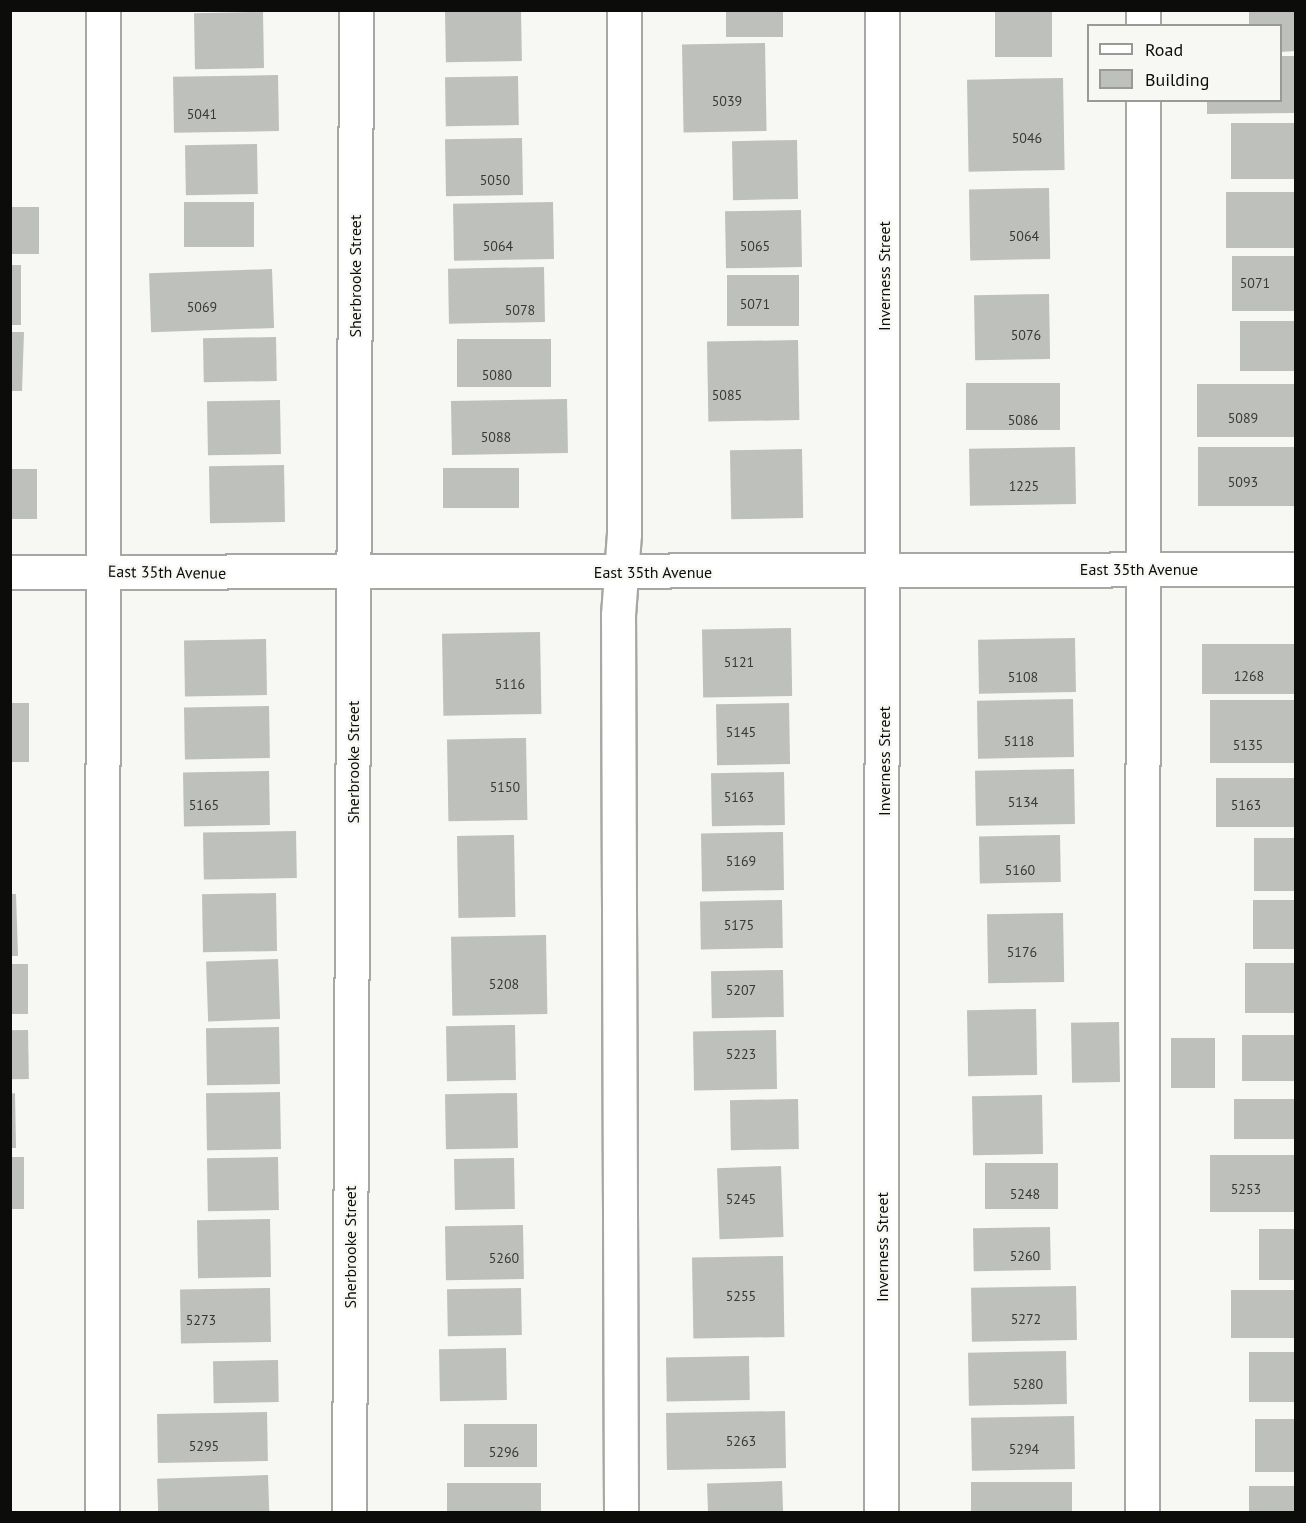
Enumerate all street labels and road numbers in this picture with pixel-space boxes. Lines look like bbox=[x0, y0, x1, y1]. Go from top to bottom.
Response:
street label: Sherbrooke Street bbox=[345, 215, 365, 337]
street label: Inverness Street bbox=[874, 221, 894, 331]
street label: East 35th Avenue bbox=[1080, 559, 1198, 579]
street label: East 35th Avenue bbox=[107, 561, 227, 583]
street label: East 35th Avenue bbox=[594, 562, 712, 582]
street label: Sherbrooke Street bbox=[343, 701, 363, 823]
street label: Inverness Street bbox=[874, 706, 894, 816]
street label: Sherbrooke Street bbox=[340, 1186, 360, 1308]
street label: Inverness Street bbox=[872, 1192, 892, 1302]

